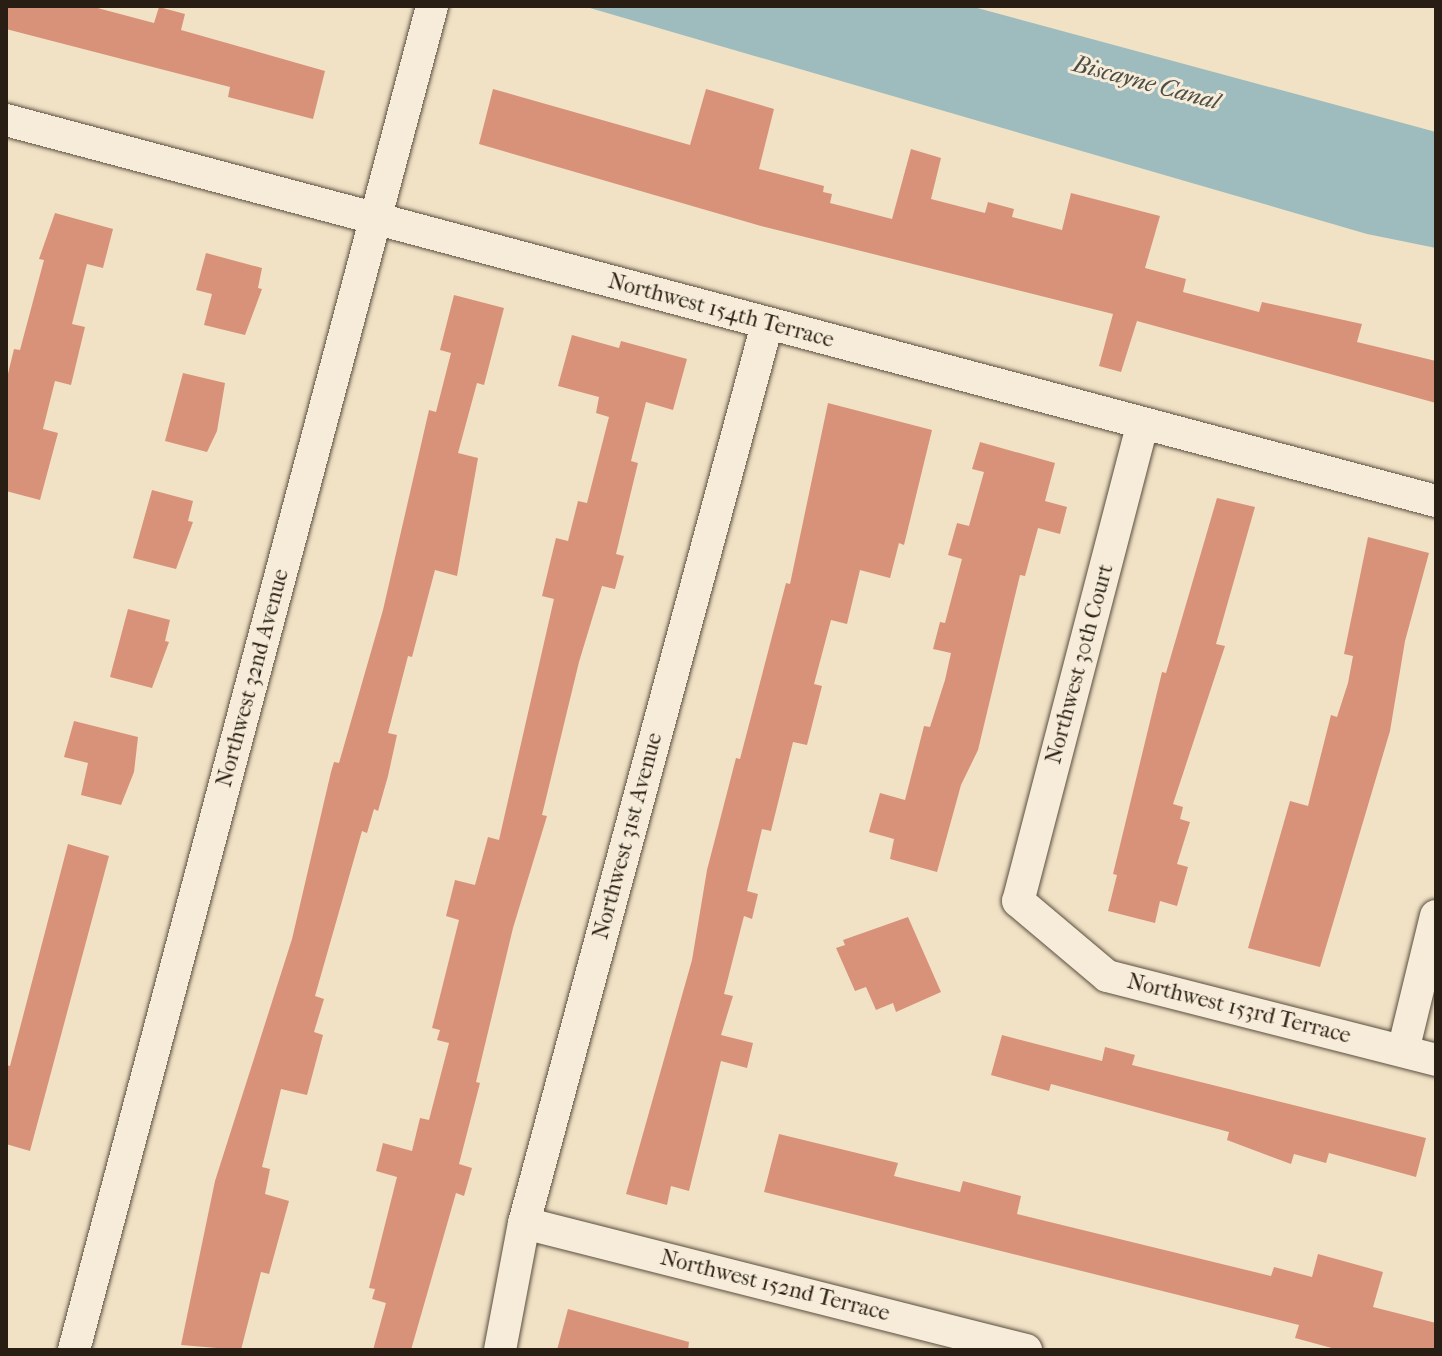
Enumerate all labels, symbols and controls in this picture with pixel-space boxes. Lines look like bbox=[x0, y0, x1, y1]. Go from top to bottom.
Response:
water label: Biscayne Canal bbox=[1070, 50, 1222, 116]
street label: Northwest 154th Terrace bbox=[605, 268, 837, 354]
street label: Northwest 30th Court bbox=[1041, 561, 1119, 767]
street label: Northwest 32nd Avenue bbox=[211, 566, 295, 790]
street label: Northwest 31st Avenue bbox=[588, 730, 668, 942]
street label: Northwest 153rd Terrace bbox=[1124, 968, 1354, 1050]
street label: Northwest 152nd Terrace bbox=[658, 1245, 892, 1327]

